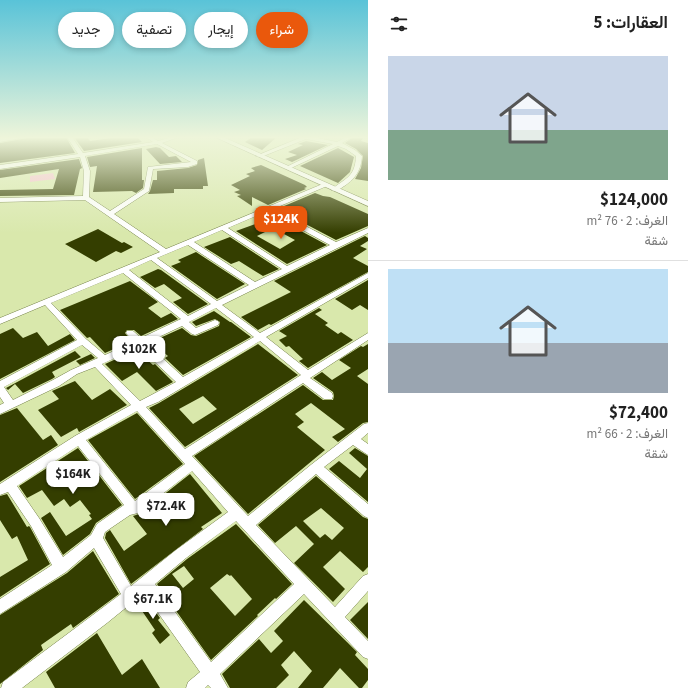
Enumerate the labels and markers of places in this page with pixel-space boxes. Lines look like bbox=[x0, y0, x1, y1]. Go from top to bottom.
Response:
pin: $124K bbox=[253, 206, 309, 240]
pin: $102K bbox=[111, 336, 167, 370]
pin: $164K bbox=[45, 461, 101, 495]
pin: $72.4K bbox=[133, 493, 199, 527]
pin: $67.1K bbox=[120, 586, 186, 620]

